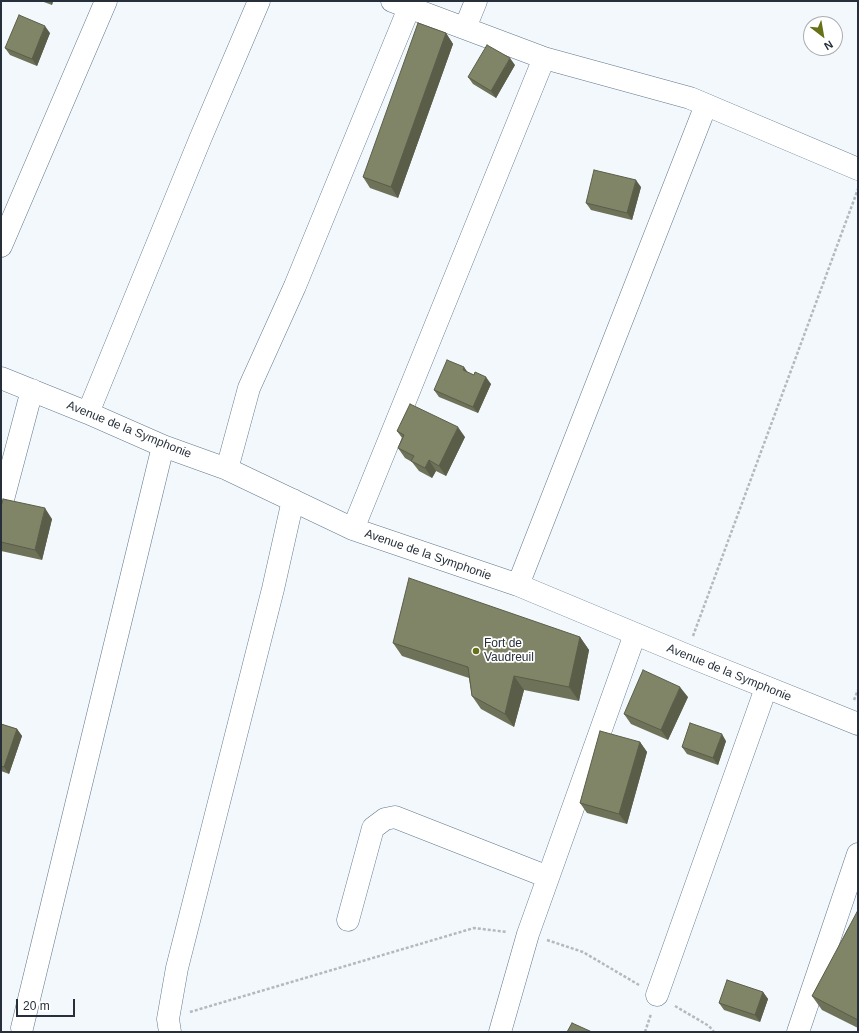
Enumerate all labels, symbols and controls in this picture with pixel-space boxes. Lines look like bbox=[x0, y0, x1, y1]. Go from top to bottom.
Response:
north arrow bbox=[803, 16, 843, 56]
text: N bbox=[822, 38, 835, 53]
street label: Avenue de la Symphonie bbox=[65, 398, 193, 462]
street label: Avenue de la Symphonie bbox=[363, 527, 493, 583]
place label: Fort de Vaudreuil bbox=[484, 637, 534, 665]
street label: Avenue de la Symphonie bbox=[665, 641, 793, 705]
marker: Fort de Vaudreuil bbox=[471, 646, 481, 656]
scale bar bbox=[18, 991, 77, 1017]
text: 20 m bbox=[23, 999, 50, 1013]

